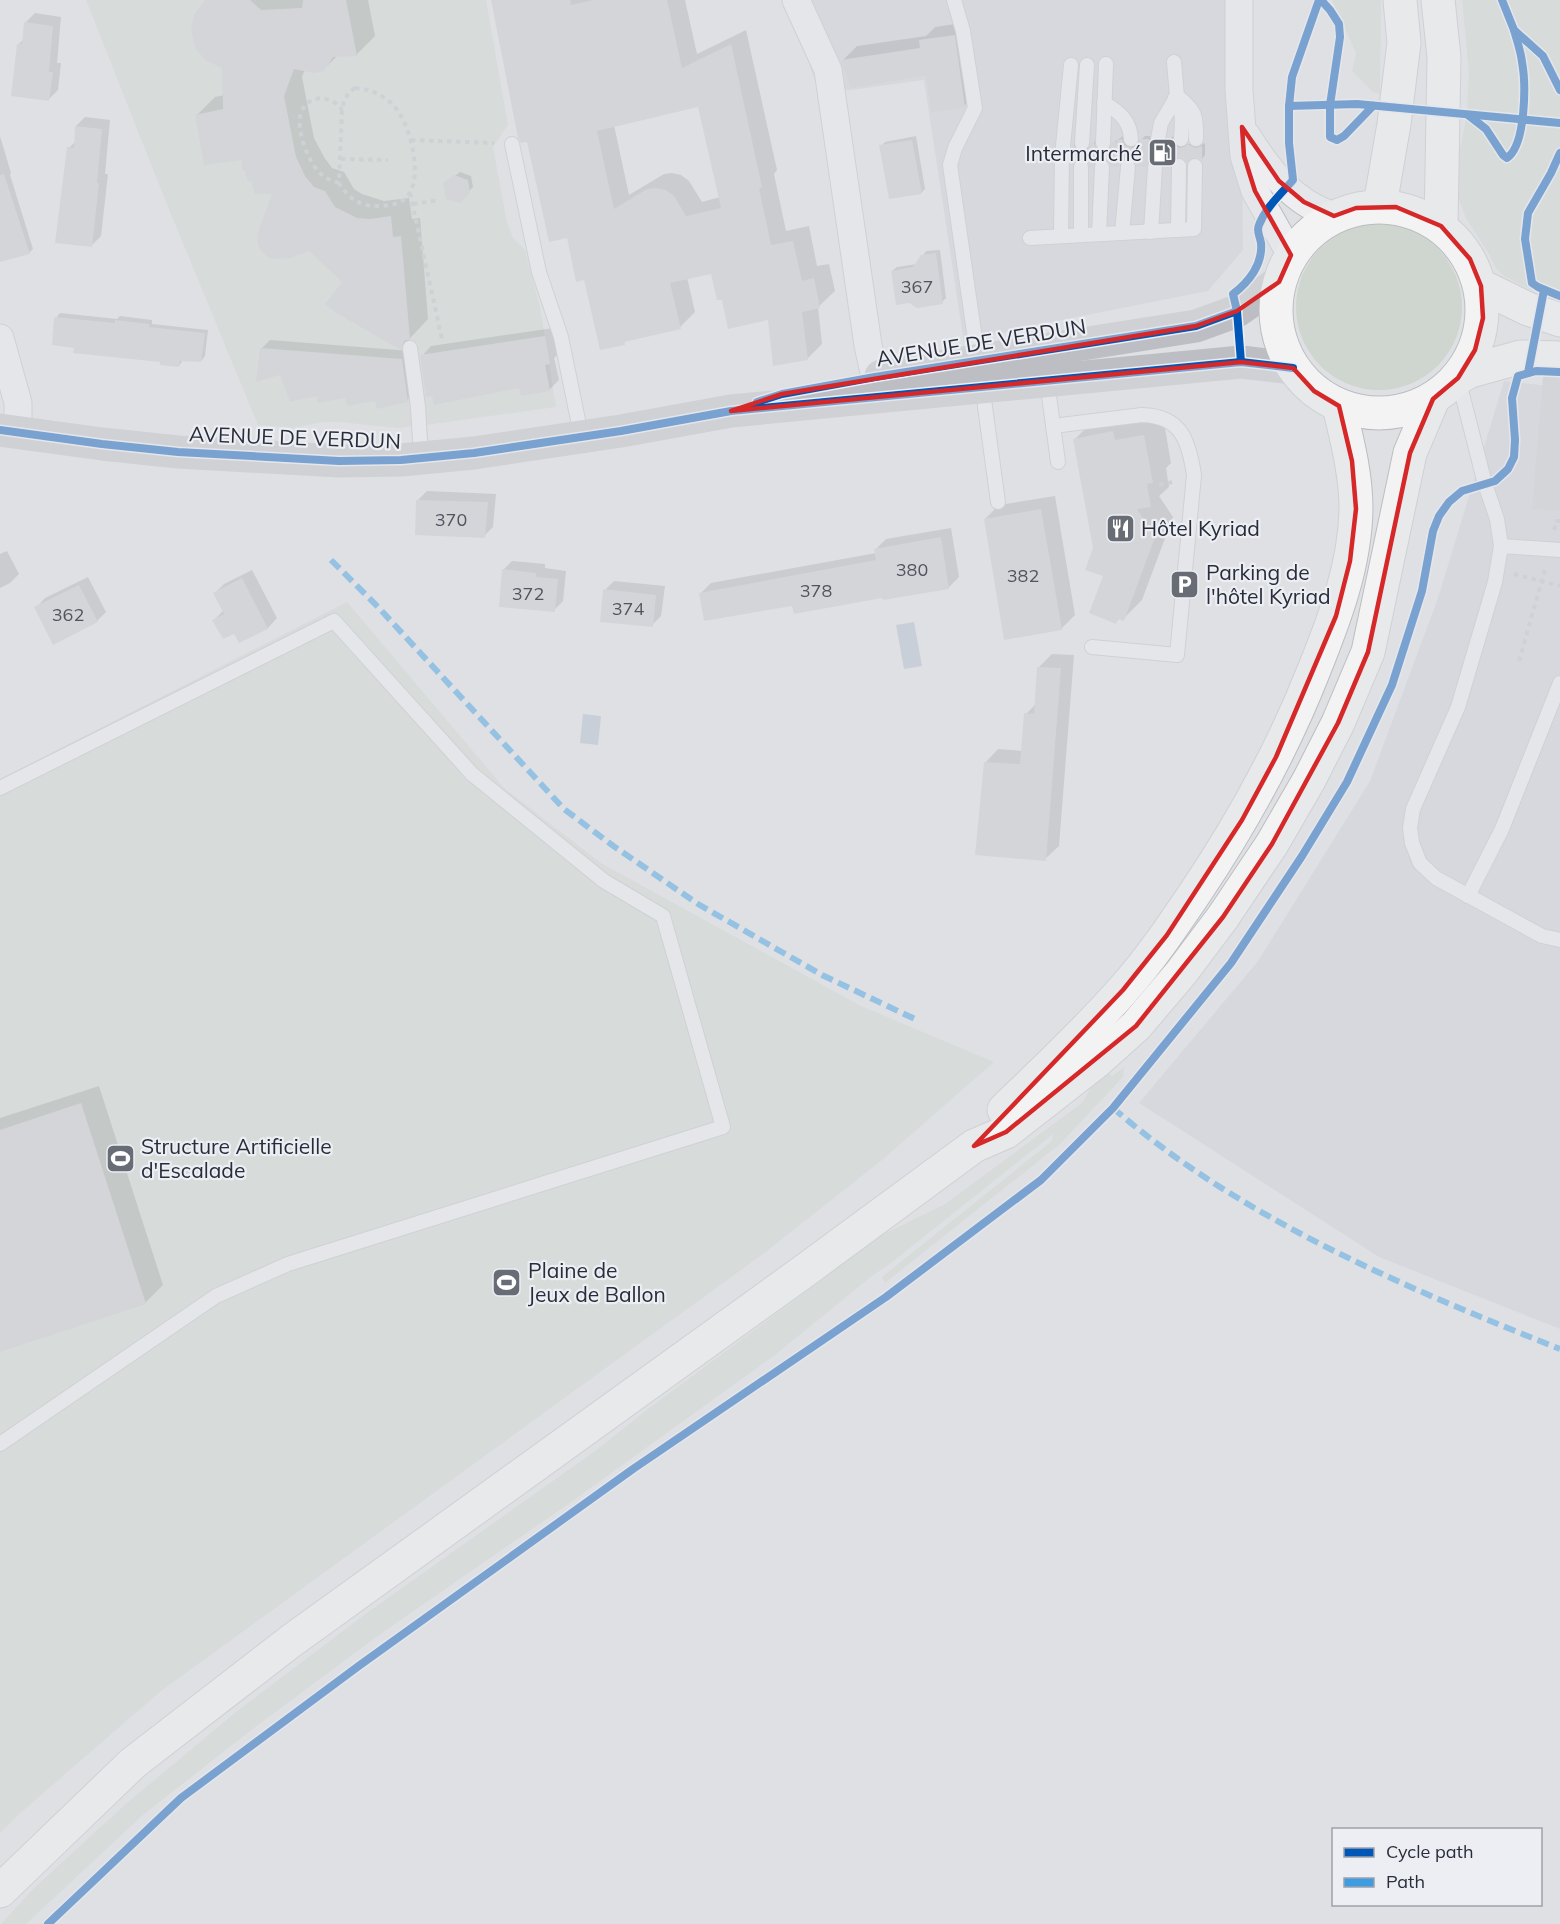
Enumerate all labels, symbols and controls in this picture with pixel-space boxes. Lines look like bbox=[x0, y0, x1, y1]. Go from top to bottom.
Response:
fuel station icon: Intermarché bbox=[1147, 137, 1179, 169]
place label: Intermarché bbox=[1025, 140, 1142, 166]
house number: 367 bbox=[901, 275, 933, 298]
street label: AVENUE DE VERDUN bbox=[874, 313, 1088, 371]
street label: AVENUE DE VERDUN bbox=[189, 420, 401, 454]
house number: 370 bbox=[435, 508, 467, 531]
restaurant icon: Hôtel Kyriad bbox=[1104, 512, 1136, 544]
place label: Hôtel Kyriad bbox=[1141, 515, 1260, 541]
house number: 380 bbox=[896, 558, 928, 581]
place label: Parking de l'hôtel Kyriad bbox=[1206, 559, 1331, 609]
house number: 382 bbox=[1007, 564, 1039, 587]
parking icon: Parking de l'hôtel Kyriad bbox=[1169, 568, 1201, 600]
house number: 378 bbox=[800, 579, 832, 602]
house number: 372 bbox=[512, 582, 544, 605]
house number: 374 bbox=[612, 597, 644, 620]
house number: 362 bbox=[52, 603, 84, 626]
place label: Structure Artificielle d'Escalade bbox=[141, 1133, 332, 1183]
sports icon: Structure Artificielle d'Escalade bbox=[104, 1142, 136, 1174]
place label: Plaine de Jeux de Ballon bbox=[528, 1257, 666, 1307]
sports icon: Plaine de Jeux de Ballon bbox=[491, 1266, 523, 1298]
legend bbox=[1332, 1828, 1542, 1906]
text: Cycle path bbox=[1386, 1840, 1473, 1863]
text: Path bbox=[1386, 1870, 1425, 1893]

